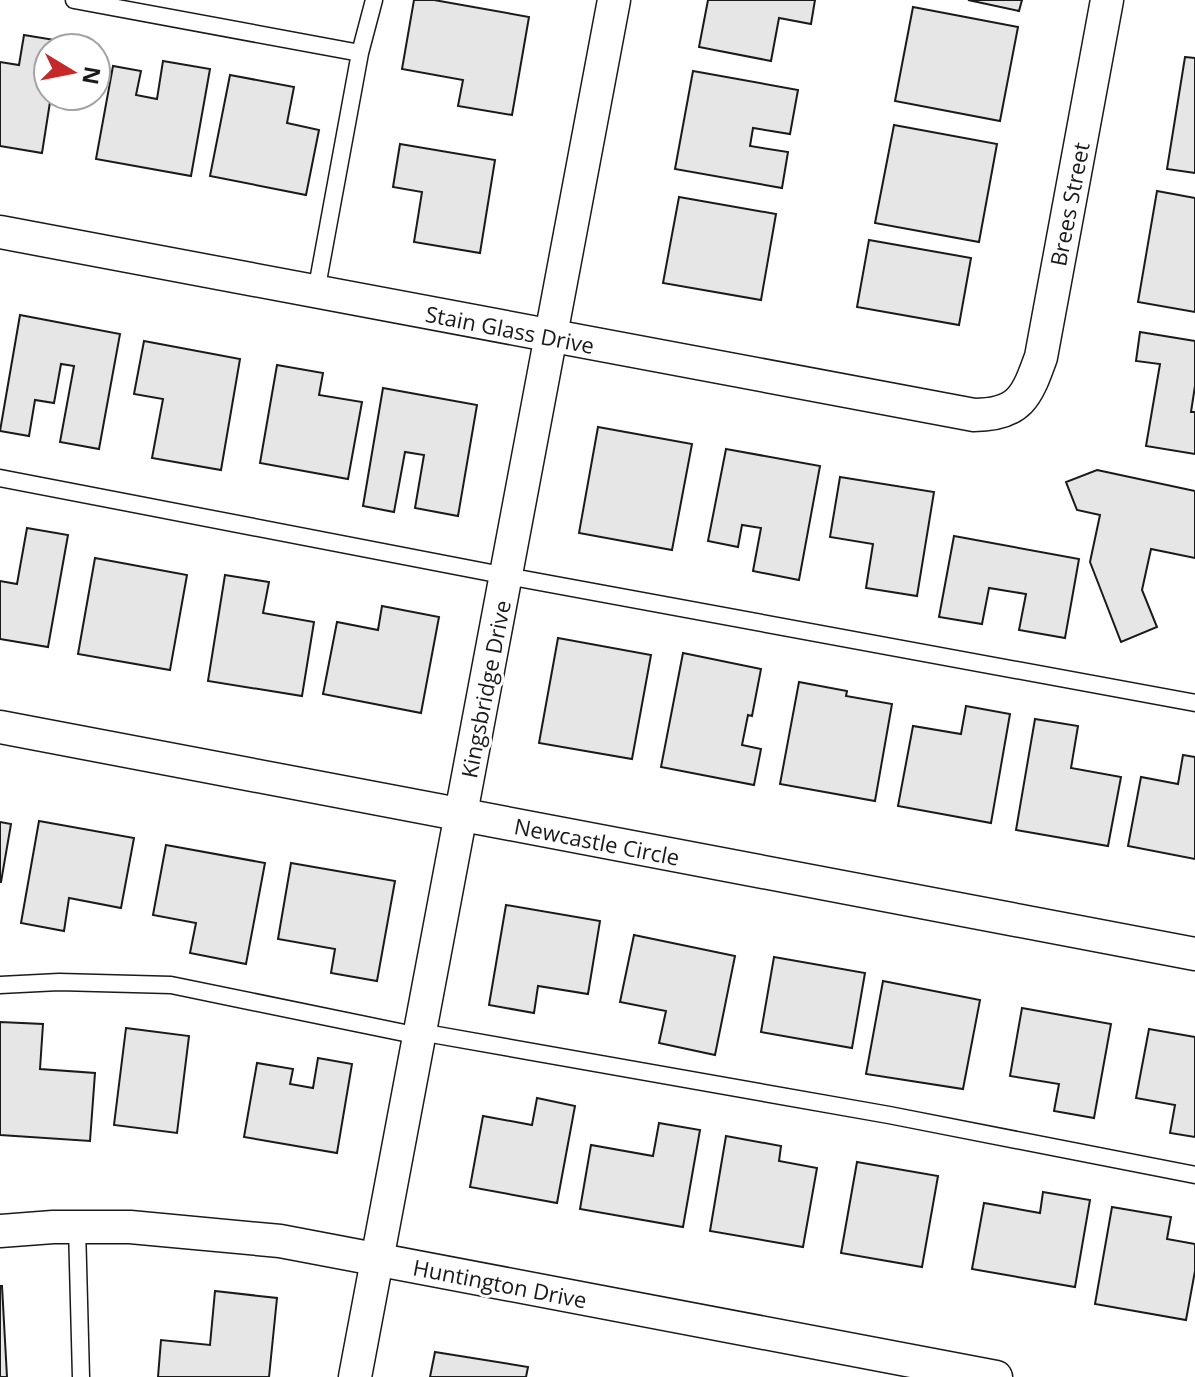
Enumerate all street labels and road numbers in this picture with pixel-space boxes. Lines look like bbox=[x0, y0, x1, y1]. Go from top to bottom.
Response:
street label: Brees Street bbox=[1042, 139, 1096, 268]
street label: Stain Glass Drive bbox=[423, 298, 597, 360]
street label: Kingsbridge Drive bbox=[453, 598, 517, 780]
street label: Newcastle Circle bbox=[512, 810, 682, 872]
street label: Huntington Drive bbox=[411, 1251, 589, 1315]

